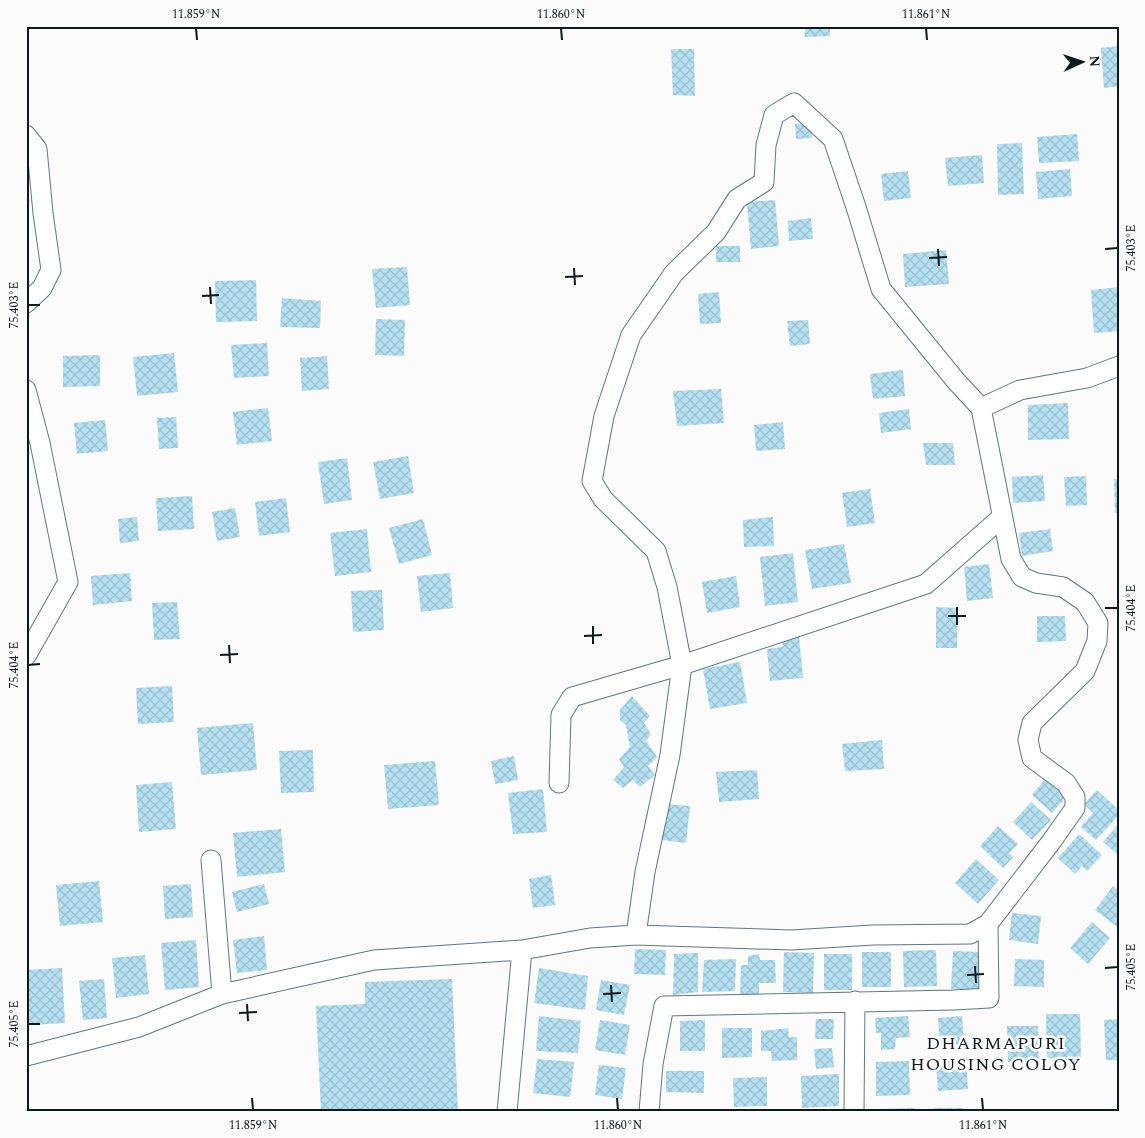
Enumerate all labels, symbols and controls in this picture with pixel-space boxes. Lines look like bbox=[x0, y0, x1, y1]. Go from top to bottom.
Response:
text: 11.859°N bbox=[172, 5, 220, 24]
text: 11.860°N bbox=[537, 5, 585, 24]
text: 11.861°N bbox=[902, 5, 950, 24]
north arrow bbox=[1058, 38, 1108, 88]
text: N bbox=[1084, 55, 1105, 68]
text: 75.403°E bbox=[1122, 225, 1141, 271]
text: 75.403°E bbox=[5, 282, 24, 328]
text: 75.404°E bbox=[1122, 585, 1141, 631]
text: 75.404°E bbox=[5, 642, 24, 688]
text: 75.405°E bbox=[1122, 944, 1141, 990]
text: 75.405°E bbox=[5, 1001, 24, 1047]
district label: DHARMAPURI HOUSING COLOY bbox=[910, 1030, 1082, 1078]
text: 11.859°N bbox=[229, 1116, 277, 1135]
text: 11.860°N bbox=[594, 1116, 642, 1135]
text: 11.861°N bbox=[959, 1116, 1007, 1135]

